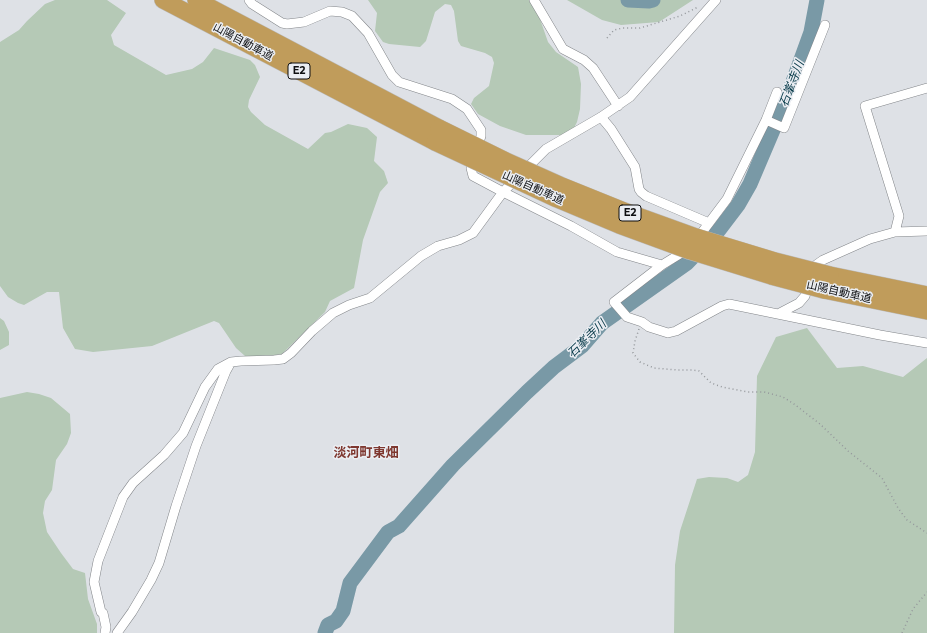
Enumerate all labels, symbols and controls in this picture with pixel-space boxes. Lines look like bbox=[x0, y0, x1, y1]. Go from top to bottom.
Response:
street label: 山陽自動車道 bbox=[211, 21, 275, 63]
water label: 石峯寺川 bbox=[777, 59, 807, 109]
road number: E2 bbox=[288, 63, 310, 79]
street label: 山陽自動車道 bbox=[500, 169, 566, 207]
road number: E2 bbox=[619, 205, 641, 221]
street label: 山陽自動車道 bbox=[805, 278, 873, 306]
water label: 石峯寺川 bbox=[565, 317, 609, 361]
district label: 淡河町東畑 bbox=[334, 445, 398, 461]

